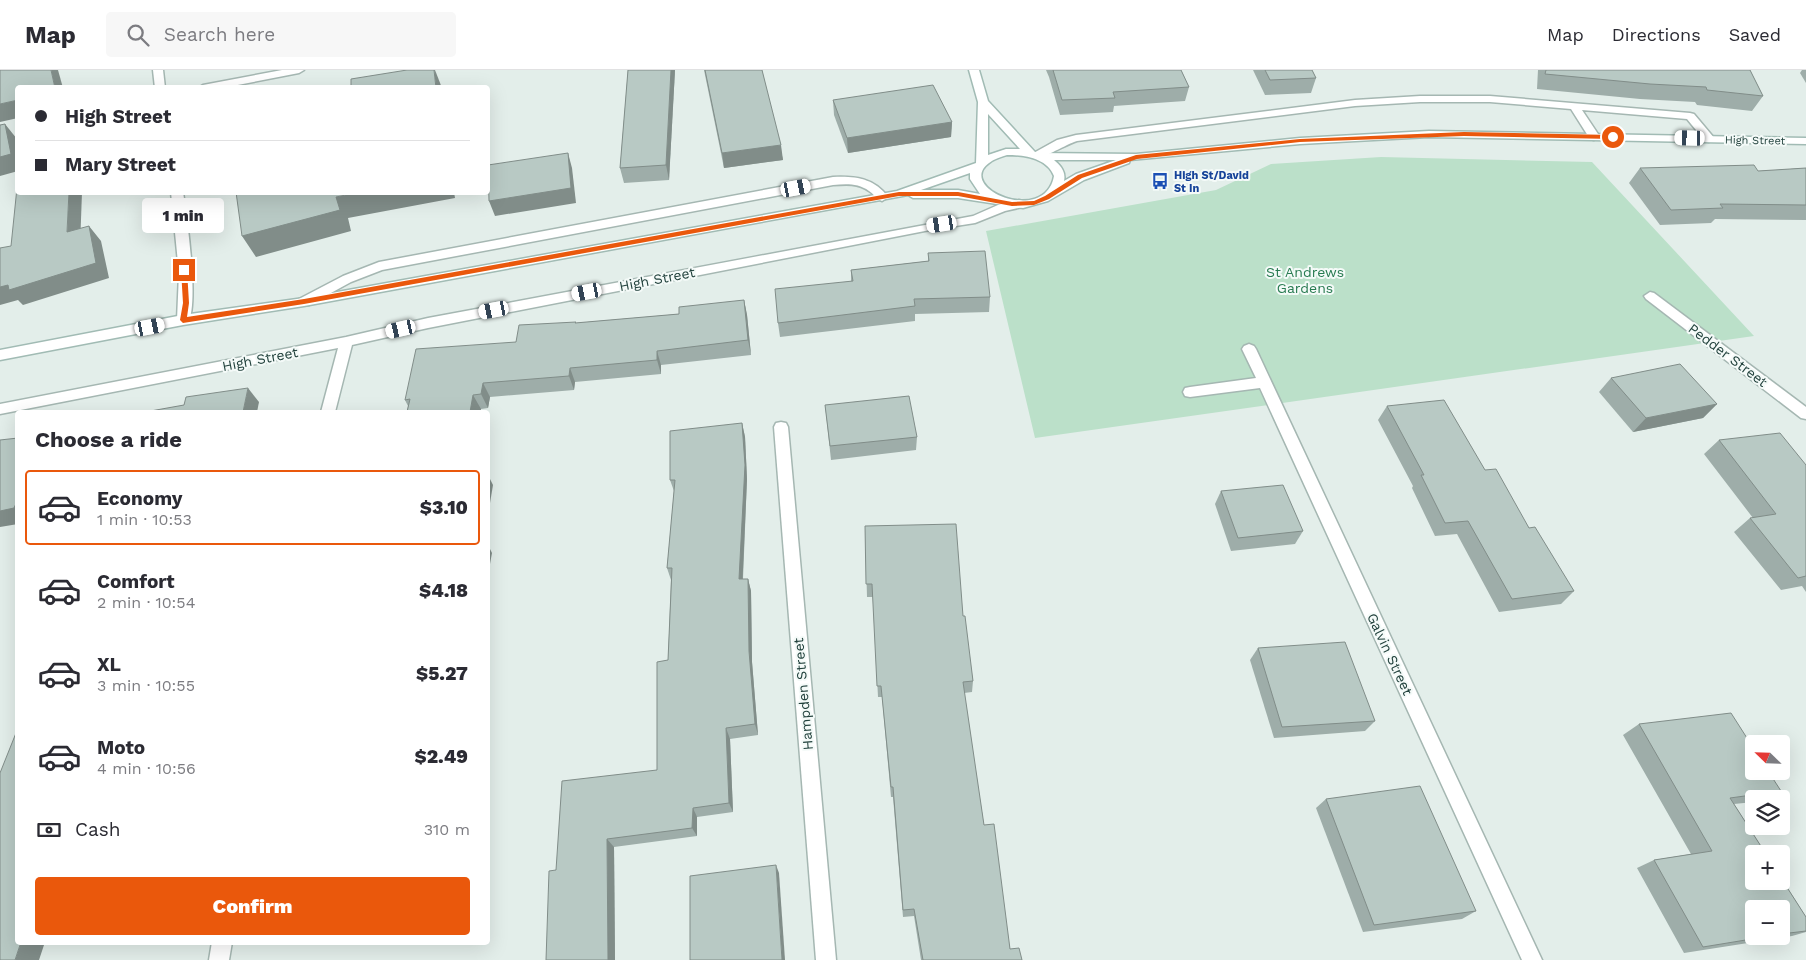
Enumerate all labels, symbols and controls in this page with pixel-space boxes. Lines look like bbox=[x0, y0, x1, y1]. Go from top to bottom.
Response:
search box bbox=[106, 12, 456, 57]
text: Map bbox=[25, 21, 76, 49]
icon: search bbox=[124, 21, 152, 49]
text: Search here bbox=[164, 23, 275, 46]
text: Map bbox=[1547, 24, 1584, 45]
text: Directions bbox=[1612, 24, 1701, 45]
text: Saved bbox=[1729, 24, 1781, 45]
text: High Street bbox=[65, 105, 171, 128]
route start bbox=[1602, 126, 1624, 148]
car bbox=[1674, 130, 1705, 146]
street label: High Street bbox=[1725, 133, 1786, 148]
text: Mary Street bbox=[65, 153, 176, 176]
place label: High St/David St In bbox=[1174, 169, 1249, 195]
bus stop icon: High St/David St In bbox=[1150, 171, 1170, 191]
car bbox=[779, 178, 812, 198]
callout: 1 min bbox=[143, 198, 225, 232]
text: 1 min bbox=[162, 206, 204, 225]
car bbox=[926, 214, 957, 234]
route end bbox=[173, 259, 195, 281]
street label: High Street bbox=[618, 264, 696, 294]
park label: St Andrews Gardens bbox=[1266, 264, 1344, 296]
car bbox=[570, 282, 603, 302]
car bbox=[477, 300, 510, 320]
car bbox=[133, 317, 166, 337]
car bbox=[384, 318, 417, 340]
street label: Pedder Street bbox=[1685, 320, 1771, 390]
street label: High Street bbox=[221, 344, 299, 374]
text: Choose a ride bbox=[35, 427, 182, 452]
icon: car bbox=[37, 485, 82, 530]
text: Economy bbox=[97, 487, 182, 510]
text: $3.10 bbox=[420, 496, 468, 519]
text: 1 min · 10:53 bbox=[97, 510, 192, 529]
icon: car bbox=[37, 568, 82, 613]
text: Comfort bbox=[97, 570, 175, 593]
text: $4.18 bbox=[419, 579, 468, 602]
text: 2 min · 10:54 bbox=[97, 593, 195, 612]
street label: Galvin Street bbox=[1364, 610, 1416, 698]
street label: Hampden Street bbox=[790, 637, 816, 751]
icon: car bbox=[37, 651, 82, 696]
text: XL bbox=[97, 653, 121, 676]
text: $5.27 bbox=[416, 662, 468, 685]
text: 3 min · 10:55 bbox=[97, 676, 195, 695]
icon: car bbox=[37, 734, 82, 779]
north arrow bbox=[1745, 735, 1790, 780]
map controls bbox=[1745, 735, 1790, 945]
text: Moto bbox=[97, 736, 145, 759]
text: $2.49 bbox=[414, 745, 468, 768]
text: 4 min · 10:56 bbox=[97, 759, 196, 778]
button: layers bbox=[1745, 790, 1790, 835]
icon: cash bbox=[35, 816, 63, 844]
text: Cash bbox=[75, 818, 121, 841]
text: 310 m bbox=[424, 820, 470, 839]
button: + bbox=[1745, 845, 1790, 890]
button: Confirm bbox=[35, 877, 470, 935]
button: − bbox=[1745, 900, 1790, 945]

